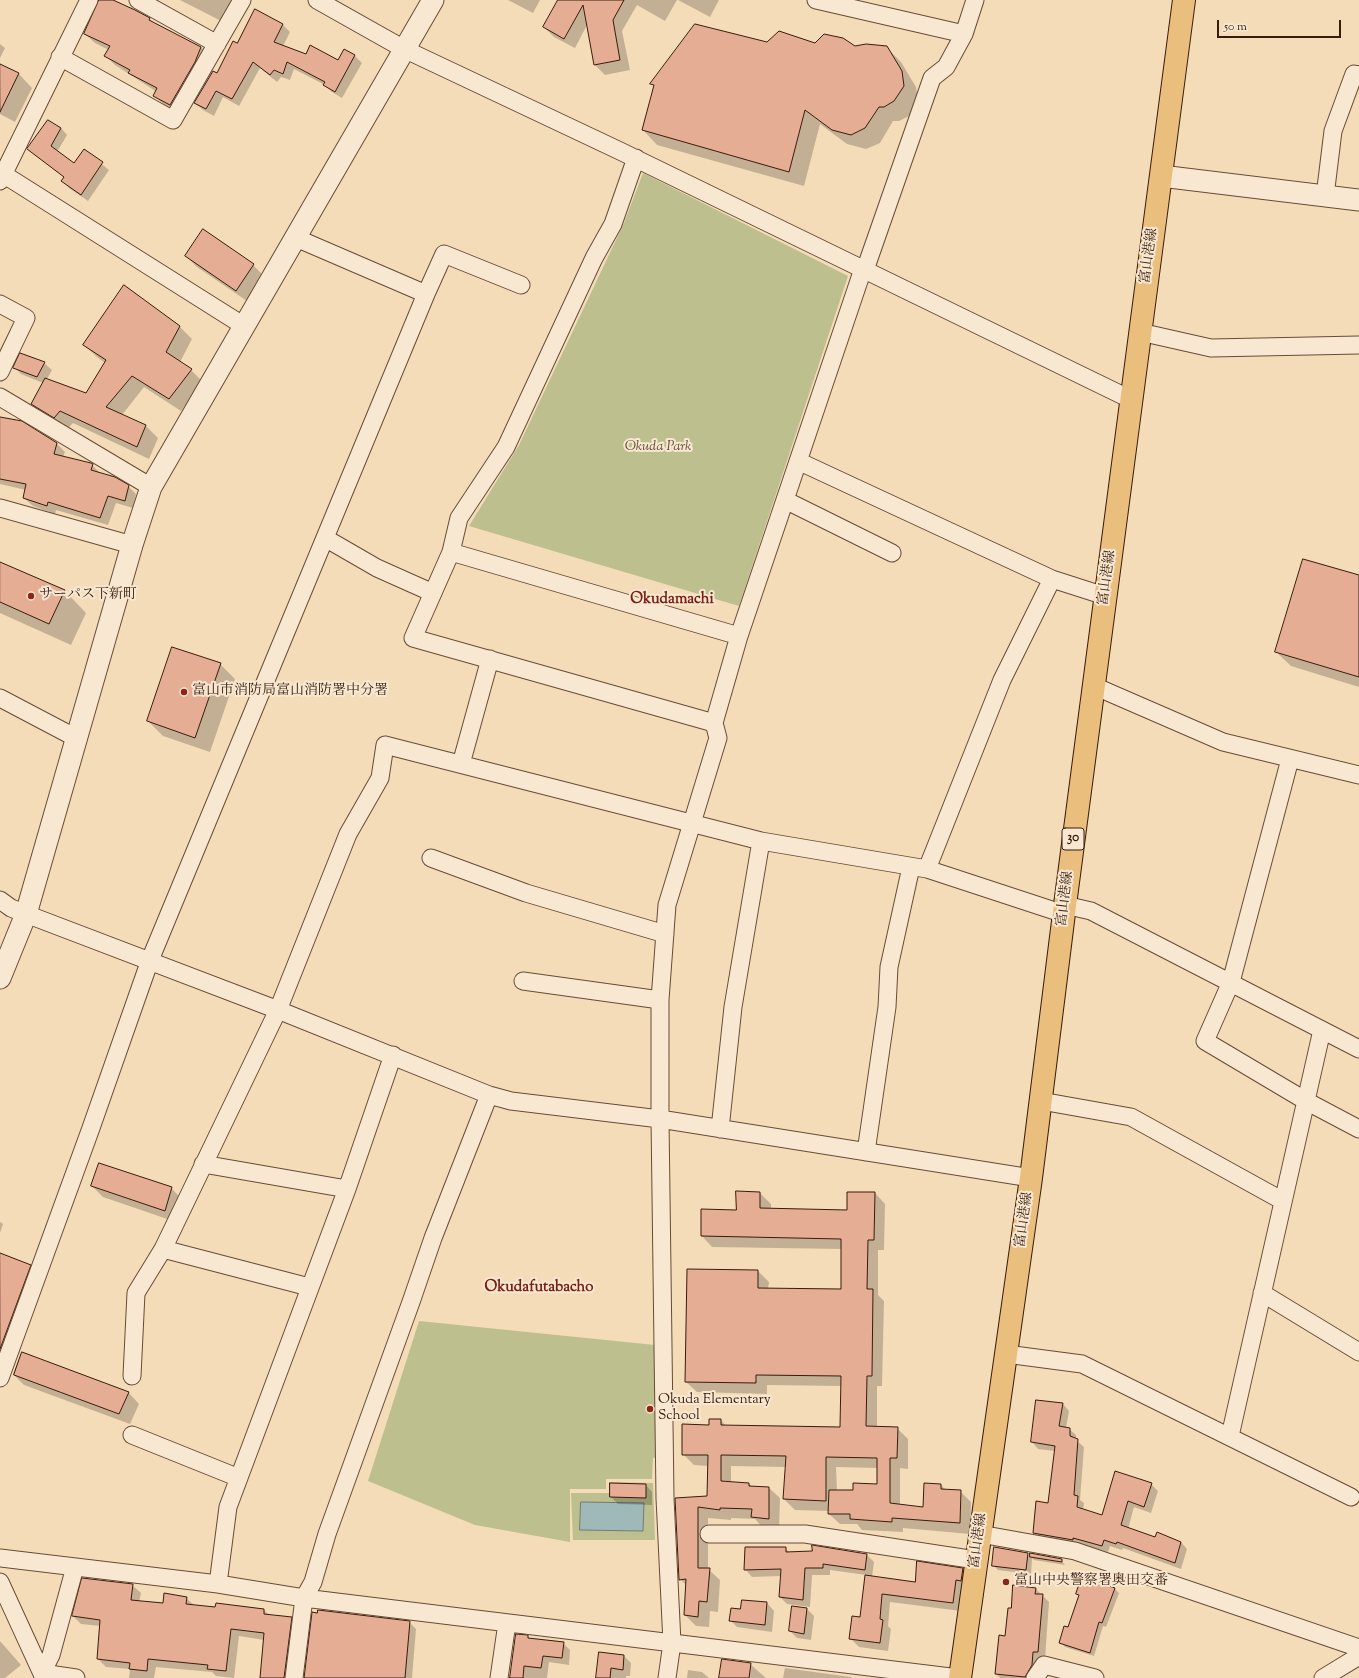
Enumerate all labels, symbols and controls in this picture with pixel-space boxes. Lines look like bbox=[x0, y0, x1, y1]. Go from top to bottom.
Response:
scale bar bbox=[1219, 12, 1343, 38]
text: 50 m bbox=[1224, 18, 1247, 36]
street label: 富山港線 bbox=[1138, 227, 1162, 285]
park label: Okuda Park bbox=[625, 440, 691, 456]
street label: 富山港線 bbox=[1096, 549, 1120, 607]
place label: サーパス下新町 bbox=[39, 588, 137, 604]
marker: サーパス下新町 bbox=[26, 591, 36, 601]
district label: Okudamachi bbox=[630, 591, 714, 609]
place label: 富山市消防局富山消防署中分署 bbox=[192, 684, 388, 700]
marker: 富山市消防局富山消防署中分署 bbox=[179, 687, 189, 697]
road number: 30 bbox=[1062, 828, 1084, 850]
street label: 富山港線 bbox=[1054, 870, 1078, 928]
street label: 富山港線 bbox=[1013, 1191, 1037, 1249]
district label: Okudafutabacho bbox=[485, 1279, 593, 1297]
place label: Okuda Elementary School bbox=[658, 1393, 771, 1426]
marker: Okuda Elementary School bbox=[645, 1404, 655, 1414]
street label: 富山港線 bbox=[967, 1512, 991, 1570]
place label: 富山中央警察署奥田交番 bbox=[1014, 1574, 1168, 1590]
marker: 富山中央警察署奥田交番 bbox=[1001, 1577, 1011, 1587]

